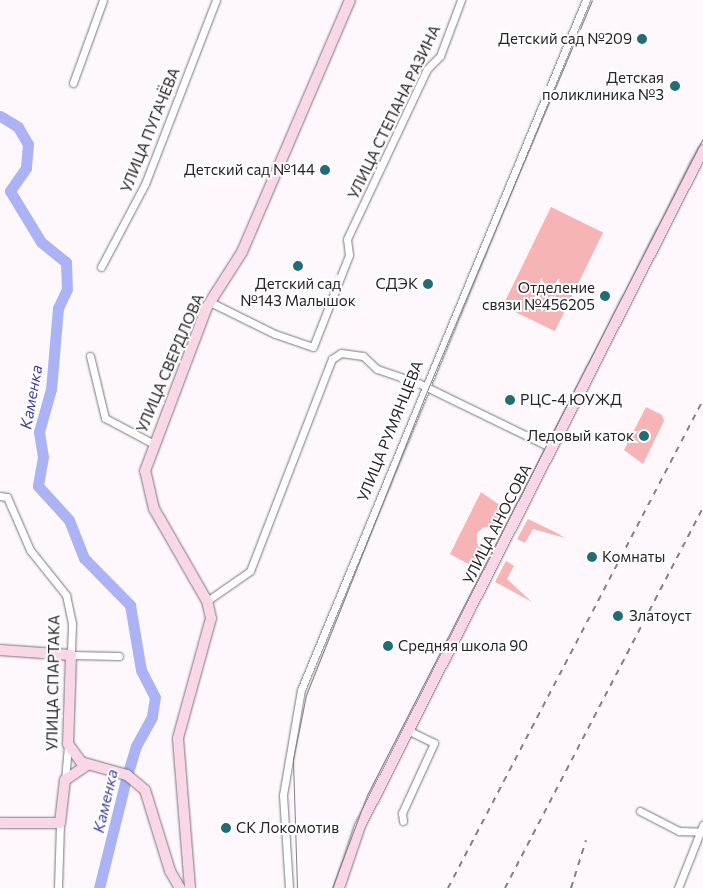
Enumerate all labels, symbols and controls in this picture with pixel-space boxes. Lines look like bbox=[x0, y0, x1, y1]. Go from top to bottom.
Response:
street label: УЛИЦА СТЕПАНА РАЗИНА bbox=[344, 22, 444, 202]
place label: Детский сад №209 bbox=[498, 30, 632, 48]
marker: Детский сад №209 bbox=[636, 33, 648, 45]
street label: УЛИЦА ПУГАЧЁВА bbox=[117, 65, 183, 195]
place label: Детская поликлиника №3 bbox=[542, 68, 664, 103]
marker: Детская поликлиника №3 bbox=[668, 79, 682, 93]
place label: Детский сад №144 bbox=[184, 161, 315, 179]
marker: Детский сад №144 bbox=[319, 164, 331, 176]
marker: Детский сад №143 Малышок bbox=[292, 260, 304, 272]
place label: Детский сад №143 Малышок bbox=[240, 274, 356, 309]
place label: СДЭК bbox=[376, 275, 418, 293]
marker: СДЭК bbox=[422, 278, 434, 290]
place label: Отделение связи №456205 bbox=[482, 278, 595, 313]
marker: Отделение связи №456205 bbox=[599, 290, 611, 302]
street label: УЛИЦА СВЕРДЛОВА bbox=[133, 291, 207, 435]
street label: УЛИЦА РУМЯНЦЕВА bbox=[353, 358, 427, 504]
water label: Каменка bbox=[16, 363, 46, 431]
place label: РЦС-4 ЮУЖД bbox=[520, 391, 622, 409]
marker: РЦС-4 ЮУЖД bbox=[504, 394, 516, 406]
place label: Ледовый каток bbox=[527, 427, 634, 445]
marker: Ледовый каток bbox=[638, 430, 650, 442]
street label: УЛИЦА АНОСОВА bbox=[459, 461, 535, 587]
place label: Комнаты bbox=[602, 548, 665, 566]
marker: Комнаты bbox=[586, 551, 598, 563]
place label: Златоуст bbox=[629, 607, 692, 625]
marker: Златоуст bbox=[611, 609, 625, 623]
street label: УЛИЦА СПАРТАКА bbox=[43, 615, 63, 751]
place label: Средняя школа 90 bbox=[398, 637, 528, 655]
marker: Средняя школа 90 bbox=[382, 640, 394, 652]
water label: Каменка bbox=[88, 767, 122, 835]
place label: СК Локомотив bbox=[236, 819, 339, 837]
marker: СК Локомотив bbox=[220, 822, 232, 834]

